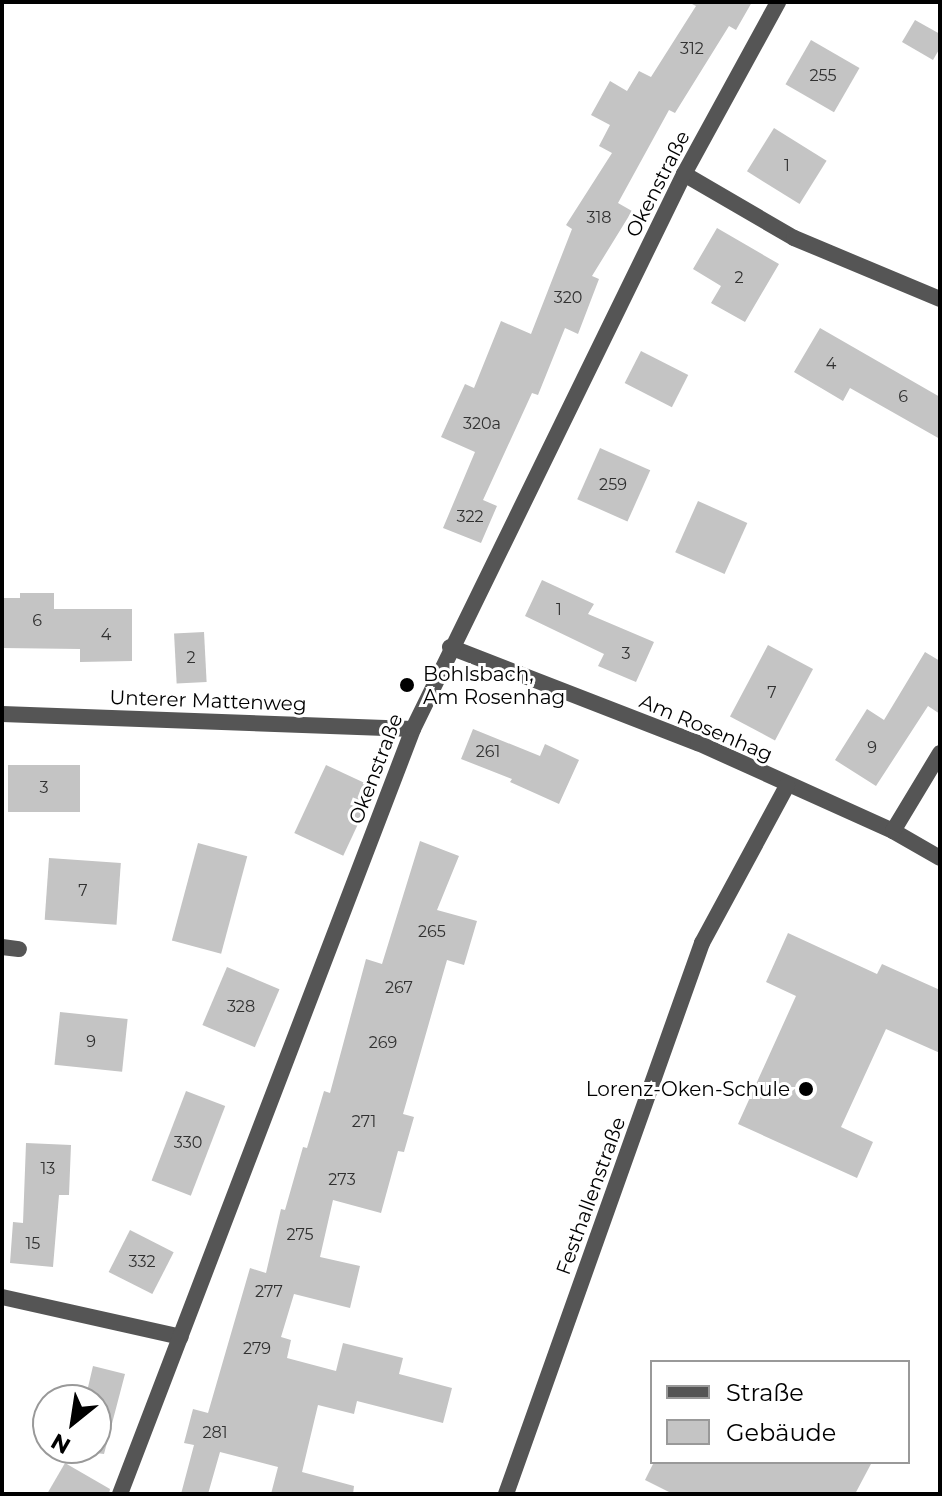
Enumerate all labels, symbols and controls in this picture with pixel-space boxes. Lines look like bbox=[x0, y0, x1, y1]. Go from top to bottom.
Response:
house number: 312 bbox=[680, 39, 704, 59]
house number: 255 bbox=[809, 66, 837, 86]
street label: Okenstraße bbox=[621, 127, 695, 241]
house number: 1 bbox=[784, 156, 790, 176]
house number: 318 bbox=[586, 208, 612, 228]
house number: 2 bbox=[734, 268, 744, 288]
house number: 320 bbox=[554, 288, 582, 308]
house number: 4 bbox=[826, 354, 836, 374]
house number: 6 bbox=[898, 387, 908, 407]
house number: 320a bbox=[463, 414, 501, 434]
house number: 259 bbox=[599, 475, 627, 495]
house number: 322 bbox=[456, 507, 484, 527]
house number: 1 bbox=[556, 600, 562, 620]
house number: 6 bbox=[32, 611, 42, 631]
house number: 4 bbox=[101, 625, 111, 645]
house number: 3 bbox=[621, 644, 631, 664]
house number: 2 bbox=[186, 648, 196, 668]
place label: Bohlsbach, Am Rosenhag bbox=[423, 662, 565, 709]
marker: Bohlsbach, Am Rosenhag bbox=[398, 676, 416, 694]
house number: 7 bbox=[767, 683, 777, 703]
street label: Unterer Mattenweg bbox=[109, 686, 307, 716]
street label: Am Rosenhag bbox=[636, 689, 776, 767]
street label: Okenstraße bbox=[344, 710, 408, 828]
house number: 9 bbox=[867, 738, 877, 758]
house number: 261 bbox=[476, 742, 500, 762]
house number: 3 bbox=[39, 778, 49, 798]
house number: 7 bbox=[78, 881, 88, 901]
house number: 265 bbox=[418, 922, 446, 942]
house number: 267 bbox=[385, 978, 413, 998]
house number: 328 bbox=[227, 997, 255, 1017]
house number: 9 bbox=[86, 1032, 96, 1052]
house number: 269 bbox=[369, 1033, 397, 1053]
place label: Lorenz-Oken-Schule bbox=[586, 1077, 790, 1101]
marker: Lorenz-Oken-Schule bbox=[797, 1080, 815, 1098]
house number: 271 bbox=[352, 1112, 376, 1132]
street label: Festhallenstraße bbox=[551, 1114, 631, 1278]
house number: 330 bbox=[174, 1133, 202, 1153]
house number: 13 bbox=[41, 1159, 55, 1179]
house number: 273 bbox=[328, 1170, 356, 1190]
house number: 275 bbox=[286, 1225, 314, 1245]
house number: 15 bbox=[26, 1234, 40, 1254]
house number: 332 bbox=[129, 1252, 155, 1272]
house number: 277 bbox=[255, 1282, 283, 1302]
house number: 279 bbox=[243, 1339, 271, 1359]
legend bbox=[650, 1360, 910, 1464]
text: Straße bbox=[726, 1378, 804, 1407]
north arrow bbox=[32, 1384, 112, 1464]
text: Gebäude bbox=[726, 1418, 836, 1447]
house number: 281 bbox=[202, 1423, 228, 1443]
text: N bbox=[46, 1427, 75, 1460]

